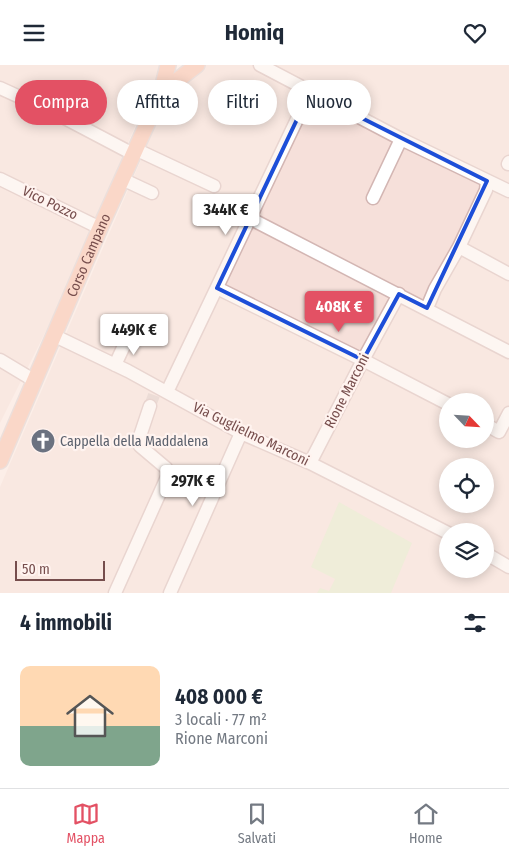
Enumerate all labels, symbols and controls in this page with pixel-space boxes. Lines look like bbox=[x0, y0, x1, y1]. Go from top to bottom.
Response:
icon: menu bbox=[20, 19, 48, 47]
text: Homiq bbox=[225, 19, 284, 46]
icon: heart bbox=[461, 19, 489, 47]
chip: Compra bbox=[15, 80, 107, 125]
chip: Affitta bbox=[117, 80, 198, 125]
chip: Filtri bbox=[208, 80, 277, 125]
chip: Nuovo bbox=[287, 80, 371, 125]
street label: Vico Pozzo bbox=[20, 182, 80, 224]
pin: 344K € bbox=[185, 193, 267, 236]
text: 344K € bbox=[203, 200, 249, 219]
street label: Corso Campano bbox=[63, 211, 114, 299]
pin: 408K € bbox=[298, 291, 380, 333]
text: 408K € bbox=[316, 297, 362, 316]
pin: 449K € bbox=[93, 313, 175, 356]
text: 449K € bbox=[111, 320, 157, 339]
street label: Rione Marconi bbox=[321, 351, 373, 431]
north arrow bbox=[439, 393, 494, 447]
map controls bbox=[439, 393, 494, 578]
street label: Via Guglielmo Marconi bbox=[190, 398, 312, 470]
church icon: Cappella della Maddalena bbox=[30, 428, 56, 454]
place label: Cappella della Maddalena bbox=[60, 433, 208, 450]
button: locate bbox=[439, 458, 494, 513]
pin: 297K € bbox=[152, 465, 234, 507]
text: 297K € bbox=[171, 471, 215, 490]
button: layers bbox=[439, 523, 494, 578]
scale bar bbox=[15, 558, 105, 581]
text: 50 m bbox=[22, 561, 50, 578]
icon: filters bbox=[461, 609, 489, 637]
text: 4 immobili bbox=[20, 610, 112, 636]
text: 408 000 € bbox=[175, 684, 263, 710]
icon: home bbox=[60, 686, 120, 746]
text: 3 locali · 77 m² bbox=[175, 710, 267, 729]
text: Rione Marconi bbox=[175, 729, 268, 748]
tab: Mappa bbox=[66, 800, 105, 847]
tab: Salvati bbox=[238, 800, 276, 847]
tab: Home bbox=[409, 800, 443, 847]

